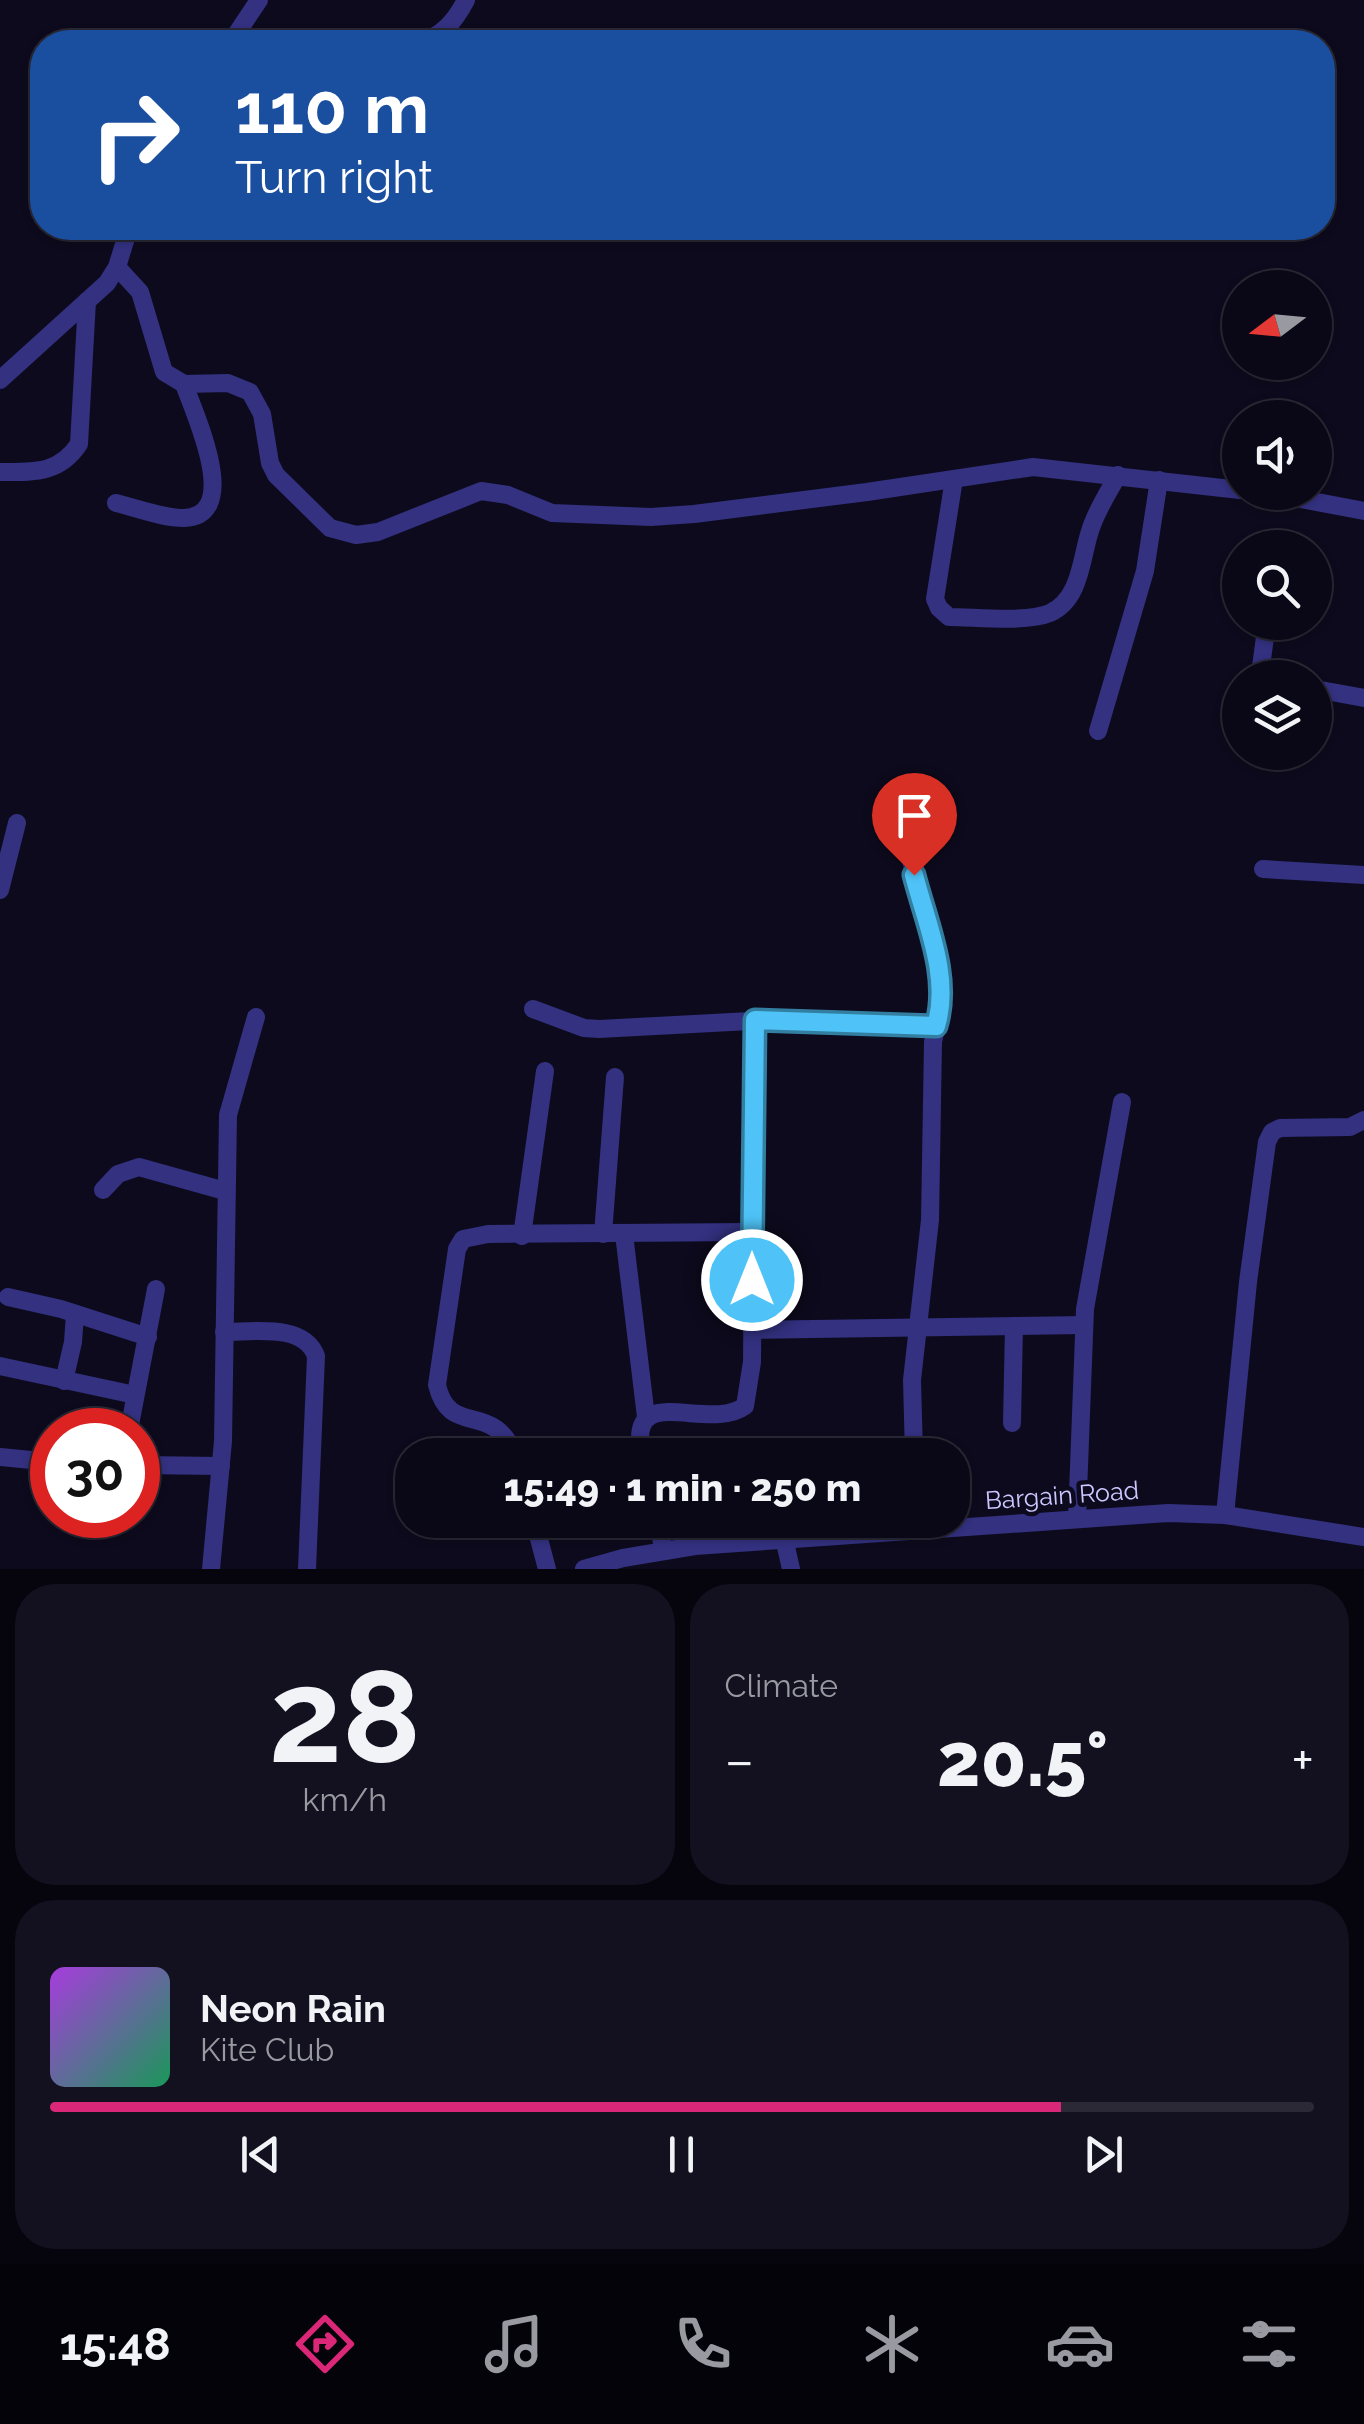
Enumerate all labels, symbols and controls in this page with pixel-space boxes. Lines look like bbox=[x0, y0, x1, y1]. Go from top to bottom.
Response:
text: 110 m bbox=[235, 67, 429, 149]
icon: right bbox=[70, 70, 200, 200]
text: Turn right bbox=[235, 151, 433, 204]
north arrow bbox=[1222, 270, 1332, 380]
map controls bbox=[1222, 270, 1332, 770]
button: sound bbox=[1222, 400, 1332, 510]
button: search bbox=[1222, 530, 1332, 640]
button: layers bbox=[1222, 660, 1332, 770]
pin bbox=[872, 773, 957, 876]
icon: arrive bbox=[887, 788, 942, 843]
position arrow bbox=[700, 1228, 804, 1332]
speed limit sign: 30 bbox=[30, 1408, 160, 1538]
text: 15:49 · 1 min · 250 m bbox=[504, 1465, 861, 1510]
street label: Bargain Road bbox=[984, 1475, 1140, 1515]
text: 28 bbox=[269, 1640, 421, 1792]
text: Climate bbox=[725, 1667, 838, 1704]
text: 20.5° bbox=[937, 1715, 1108, 1804]
text: − bbox=[725, 1728, 754, 1793]
text: + bbox=[1291, 1728, 1314, 1793]
text: km/h bbox=[303, 1781, 387, 1818]
text: Neon Rain bbox=[200, 1986, 386, 2031]
text: Kite Club bbox=[200, 2031, 334, 2068]
icon: previous bbox=[233, 2127, 288, 2182]
icon: pause bbox=[654, 2127, 709, 2182]
icon: next bbox=[1076, 2127, 1131, 2182]
icon: directions bbox=[290, 2309, 360, 2379]
icon: music bbox=[479, 2309, 549, 2379]
icon: phone bbox=[668, 2309, 738, 2379]
icon: climate bbox=[857, 2309, 927, 2379]
icon: car bbox=[1045, 2309, 1115, 2379]
icon: filters bbox=[1234, 2309, 1304, 2379]
text: 15:48 bbox=[59, 2318, 171, 2371]

